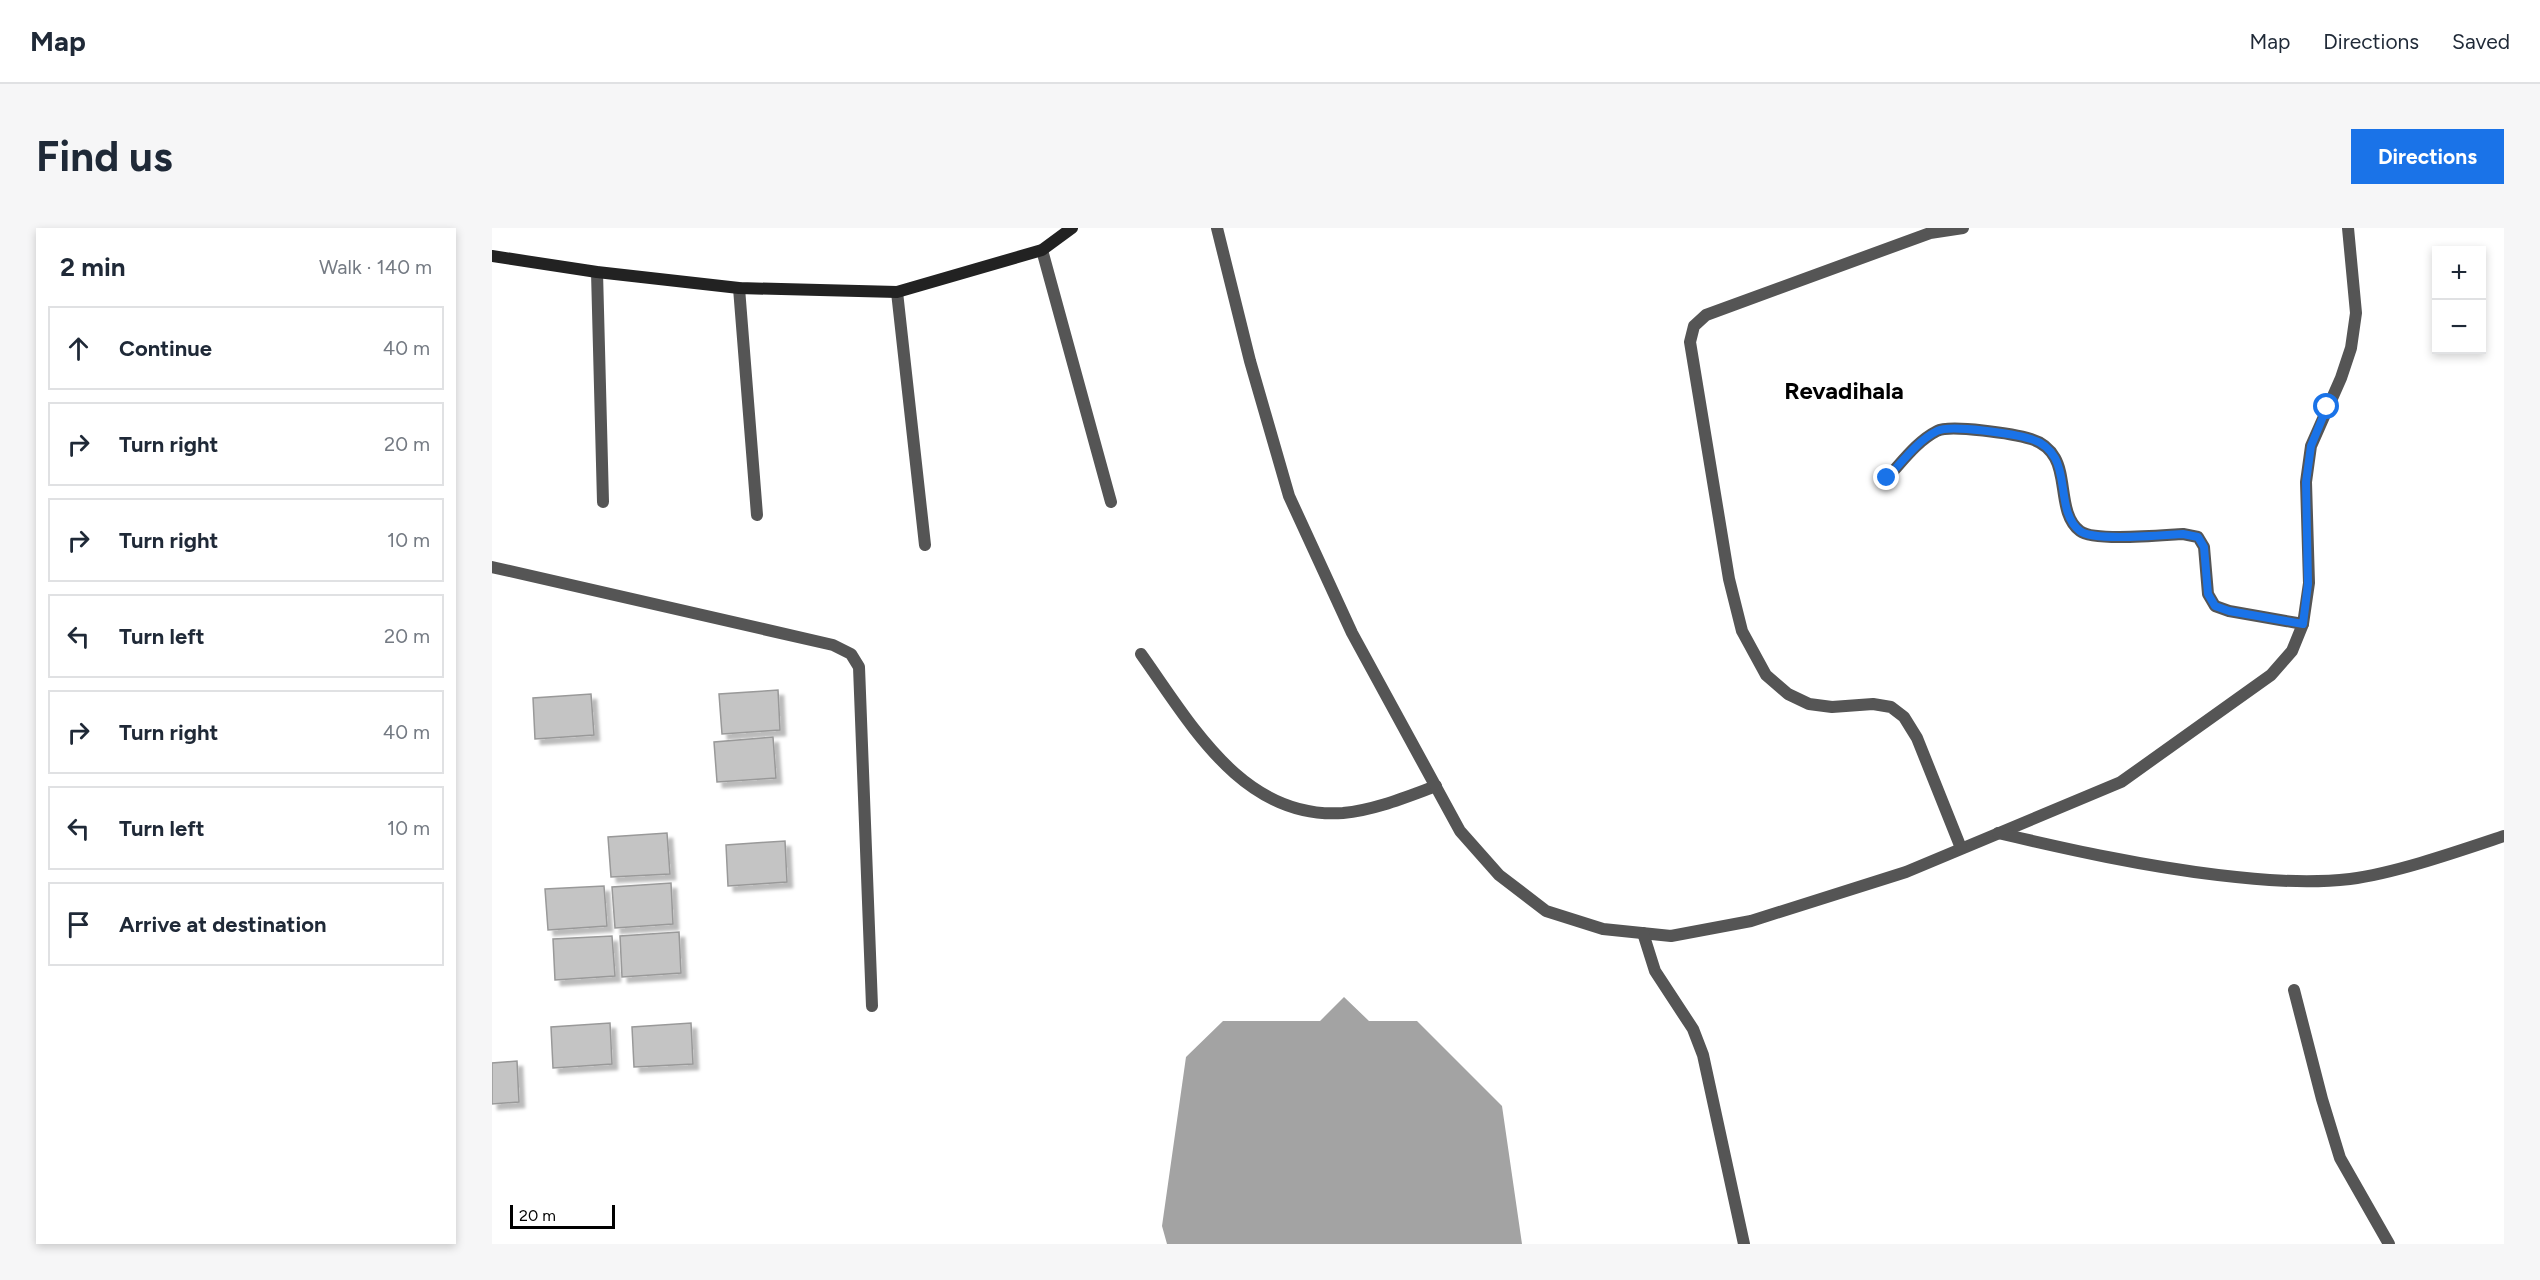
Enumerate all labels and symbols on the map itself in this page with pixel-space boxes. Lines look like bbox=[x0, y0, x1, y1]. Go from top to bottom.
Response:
district label: Revadihala bbox=[1784, 376, 1904, 405]
route start bbox=[2313, 393, 2339, 419]
route end bbox=[1873, 464, 1899, 490]
scale bar bbox=[510, 1202, 615, 1230]

